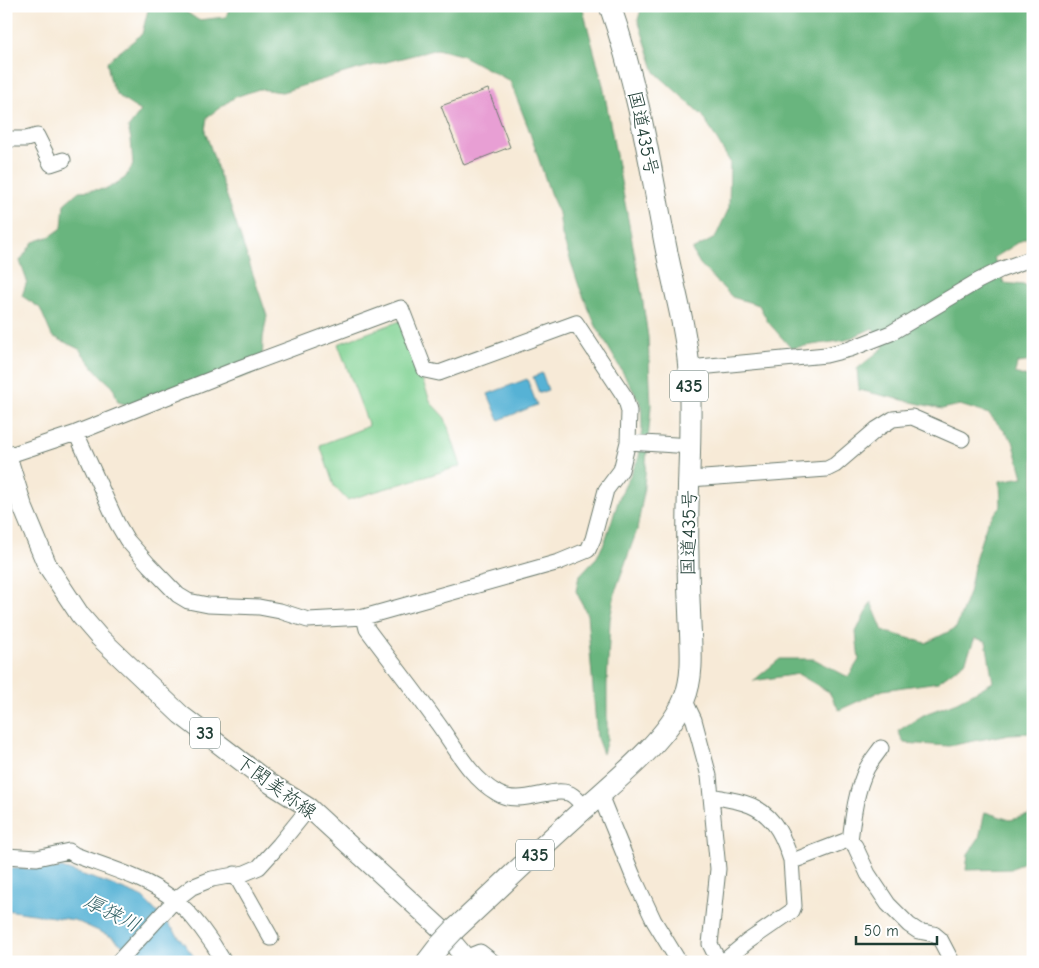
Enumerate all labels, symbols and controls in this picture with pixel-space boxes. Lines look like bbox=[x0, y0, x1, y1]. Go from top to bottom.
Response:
street label: 国道435号 bbox=[623, 89, 663, 177]
road number: 435 bbox=[670, 371, 708, 402]
street label: 国道435号 bbox=[677, 490, 701, 576]
road number: 33 bbox=[190, 718, 220, 748]
street label: 下関美祢線 bbox=[231, 750, 321, 824]
road number: 435 bbox=[516, 840, 554, 870]
water label: 厚狭川 bbox=[80, 889, 144, 937]
scale bar bbox=[856, 913, 938, 945]
text: 50 m bbox=[864, 922, 899, 940]

